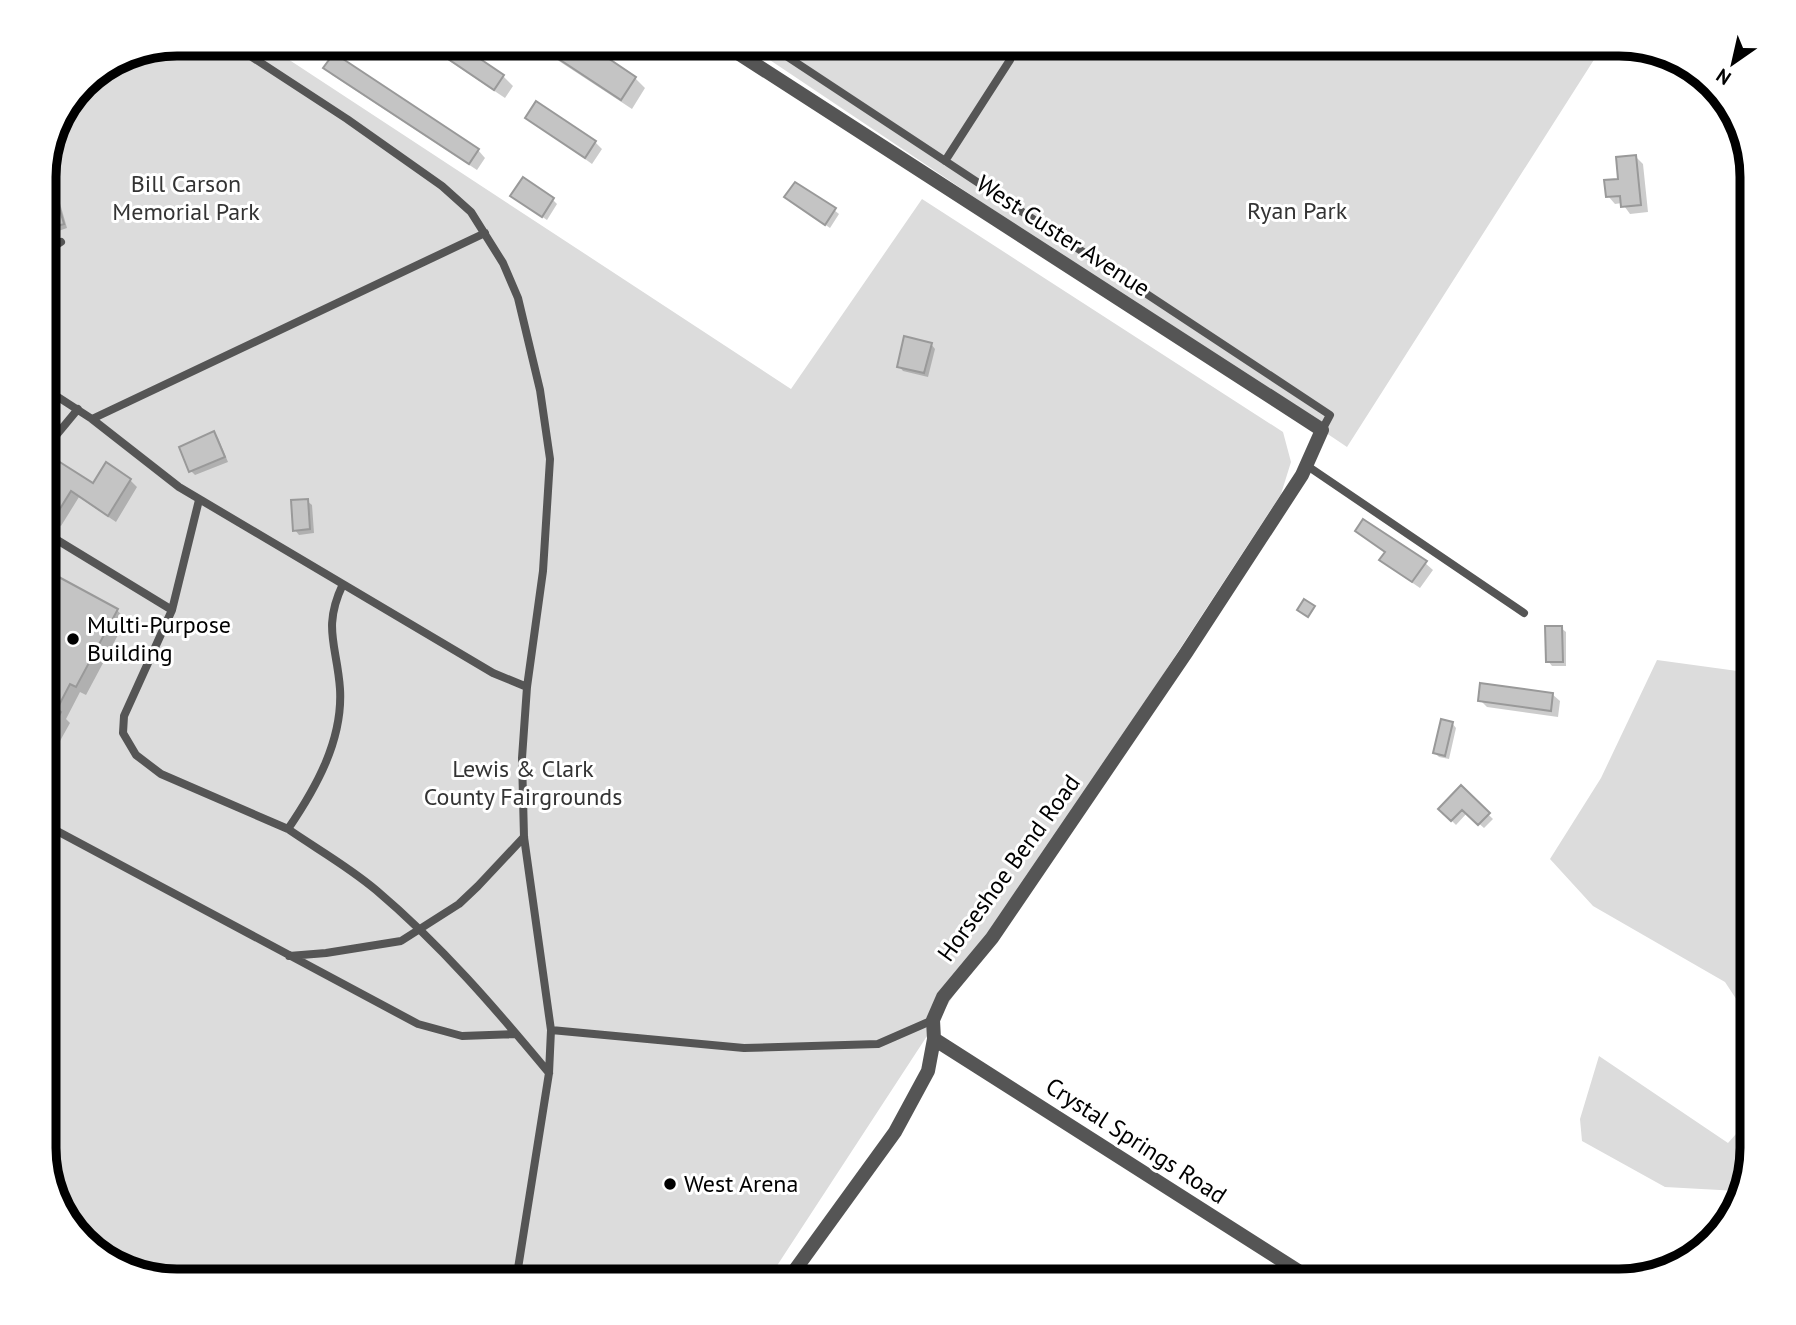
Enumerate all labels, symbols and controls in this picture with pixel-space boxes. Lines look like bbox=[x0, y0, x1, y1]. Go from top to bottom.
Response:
north arrow bbox=[1698, 28, 1768, 98]
text: N bbox=[1712, 64, 1735, 91]
park label: Bill Carson Memorial Park bbox=[112, 168, 260, 227]
street label: West Custer Avenue bbox=[971, 168, 1156, 303]
park label: Ryan Park bbox=[1247, 195, 1348, 226]
place label: Multi-Purpose Building bbox=[87, 609, 231, 668]
marker: Multi-Purpose Building bbox=[65, 631, 81, 647]
park label: Lewis & Clark County Fairgrounds bbox=[424, 753, 622, 812]
street label: Horseshoe Bend Road bbox=[930, 768, 1087, 967]
street label: Crystal Springs Road bbox=[1040, 1070, 1233, 1211]
place label: West Arena bbox=[684, 1168, 798, 1199]
marker: West Arena bbox=[662, 1176, 678, 1192]

